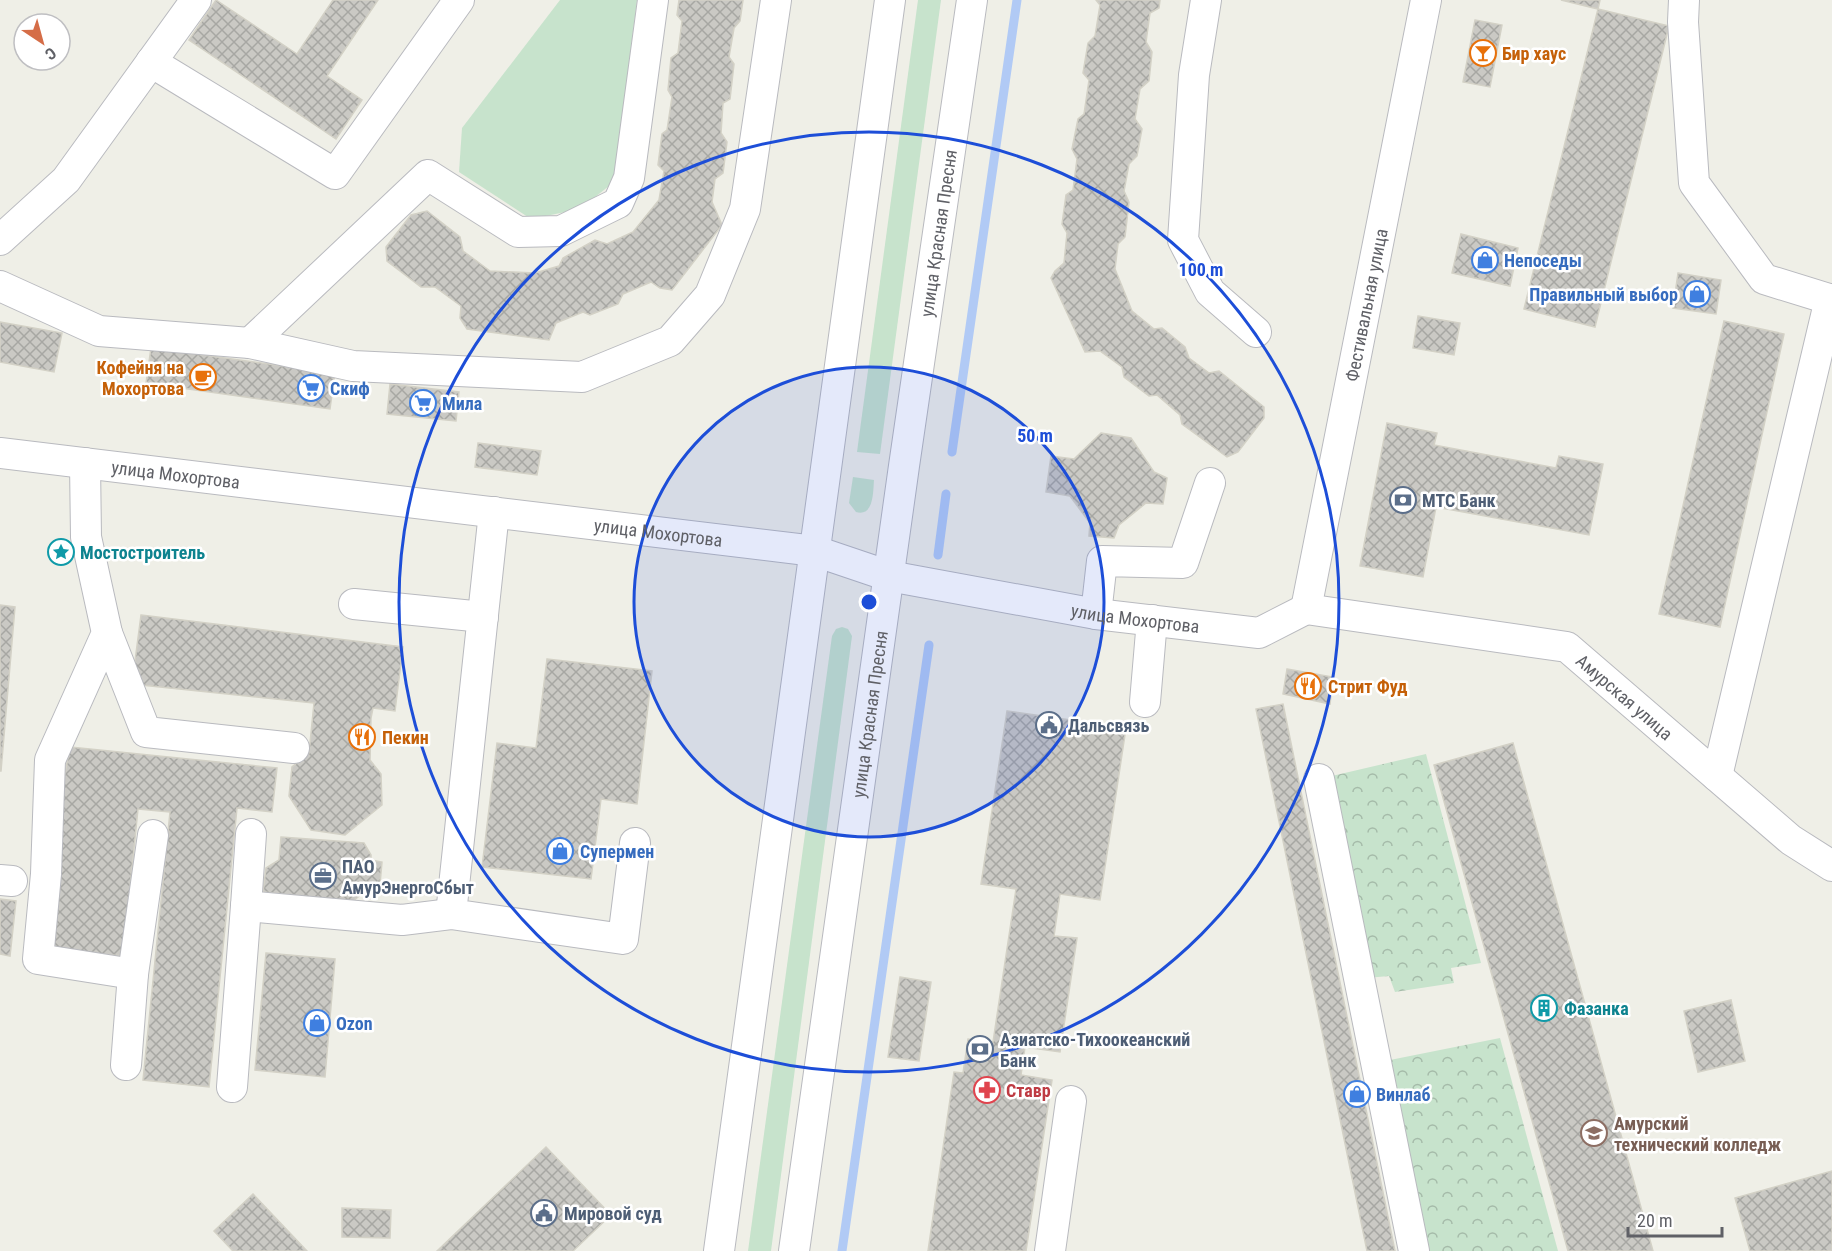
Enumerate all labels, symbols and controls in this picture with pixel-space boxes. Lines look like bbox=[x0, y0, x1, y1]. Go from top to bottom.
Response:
north arrow bbox=[12, 12, 72, 72]
bar icon: Бир хаус bbox=[1468, 38, 1498, 68]
text: С bbox=[41, 43, 60, 64]
place label: Бир хаус bbox=[1502, 43, 1566, 64]
street label: улица Красная Пресня bbox=[915, 148, 961, 318]
street label: Фестивальная улица bbox=[1341, 227, 1391, 383]
shop icon: Непоседы bbox=[1470, 245, 1500, 275]
place label: Непоседы bbox=[1504, 250, 1582, 271]
text: 100 m bbox=[1179, 259, 1223, 280]
shop icon: Правильный выбор bbox=[1682, 279, 1712, 309]
place label: Правильный выбор bbox=[1529, 284, 1678, 305]
place label: Кофейня на Мохортова bbox=[97, 357, 184, 399]
cafe icon: Кофейня на Мохортова bbox=[188, 362, 218, 392]
supermarket icon: Скиф bbox=[296, 373, 326, 403]
place label: Скиф bbox=[330, 378, 370, 399]
supermarket icon: Мила bbox=[408, 388, 438, 418]
place label: Мила bbox=[442, 393, 482, 414]
text: 50 m bbox=[1017, 425, 1053, 446]
street label: улица Мохортова bbox=[110, 456, 241, 492]
bank icon: МТС Банк bbox=[1388, 485, 1418, 515]
place label: МТС Банк bbox=[1422, 490, 1496, 511]
street label: улица Мохортова bbox=[593, 514, 724, 550]
place icon: Мостостроитель bbox=[46, 537, 76, 567]
place label: Мостостроитель bbox=[80, 542, 205, 563]
centre of rings bbox=[859, 592, 879, 612]
street label: улица Мохортова bbox=[1069, 599, 1201, 636]
street label: улица Красная Пресня bbox=[847, 629, 891, 799]
street label: Амурская улица bbox=[1572, 650, 1677, 744]
restaurant icon: Стрит Фуд bbox=[1293, 671, 1323, 701]
place label: Стрит Фуд bbox=[1328, 676, 1407, 697]
public building icon: Дальсвязь bbox=[1034, 710, 1064, 740]
place label: Дальсвязь bbox=[1068, 715, 1149, 736]
restaurant icon: Пекин bbox=[347, 722, 377, 752]
place label: Пекин bbox=[382, 727, 429, 748]
shop icon: Cупермен bbox=[545, 836, 575, 866]
place label: Cупермен bbox=[580, 841, 654, 862]
place label: ПАО АмурЭнергоСбыт bbox=[342, 856, 474, 898]
office icon: ПАО АмурЭнергоСбыт bbox=[308, 861, 338, 891]
building icon: Фазанка bbox=[1529, 993, 1559, 1023]
place label: Фазанка bbox=[1564, 998, 1629, 1019]
shop icon: Ozon bbox=[302, 1008, 332, 1038]
place label: Ozon bbox=[336, 1013, 373, 1034]
place label: Азиатско-Тихоокеанский Банк bbox=[1000, 1029, 1190, 1071]
bank icon: Азиатско-Тихоокеанский Банк bbox=[965, 1034, 995, 1064]
pharmacy icon: Ставр bbox=[972, 1075, 1002, 1105]
shop icon: Винлаб bbox=[1342, 1079, 1372, 1109]
place label: Ставр bbox=[1006, 1080, 1051, 1101]
place label: Винлаб bbox=[1376, 1084, 1431, 1105]
place label: Амурский технический колледж bbox=[1614, 1113, 1781, 1155]
school or university icon: Амурский технический колледж bbox=[1579, 1118, 1609, 1148]
public building icon: Мировой суд bbox=[529, 1198, 559, 1228]
scale bar bbox=[1628, 1200, 1722, 1238]
place label: Мировой суд bbox=[564, 1203, 662, 1224]
text: 20 m bbox=[1637, 1210, 1672, 1231]

